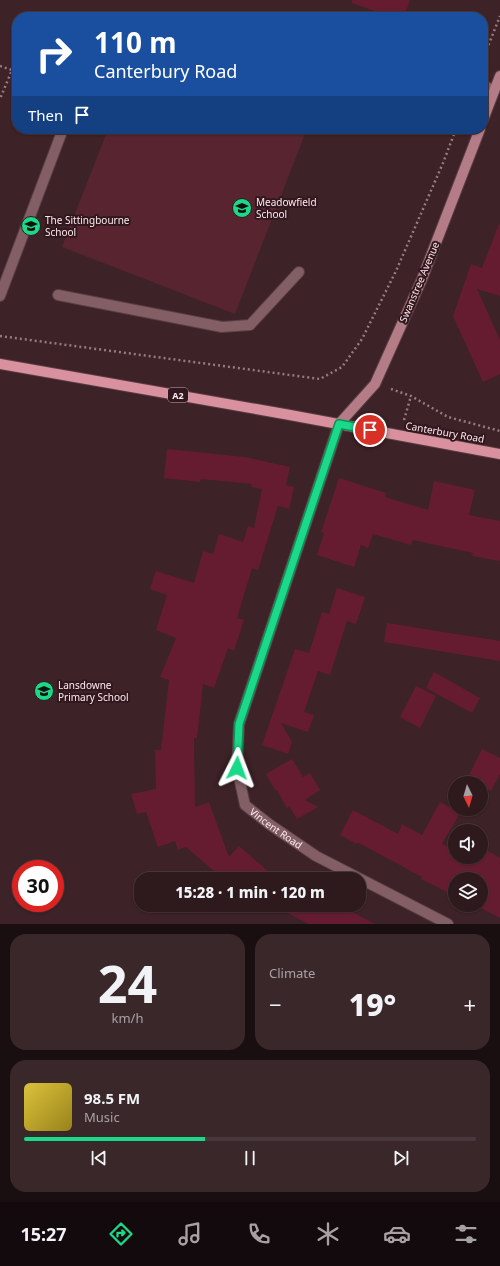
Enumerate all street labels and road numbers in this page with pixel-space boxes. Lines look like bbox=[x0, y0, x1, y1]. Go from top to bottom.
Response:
street label: Swanstree Avenue bbox=[396, 239, 442, 325]
road number: A2 bbox=[168, 388, 188, 402]
street label: Canterbury Road bbox=[405, 418, 485, 446]
street label: Vincent Road bbox=[247, 804, 305, 852]

